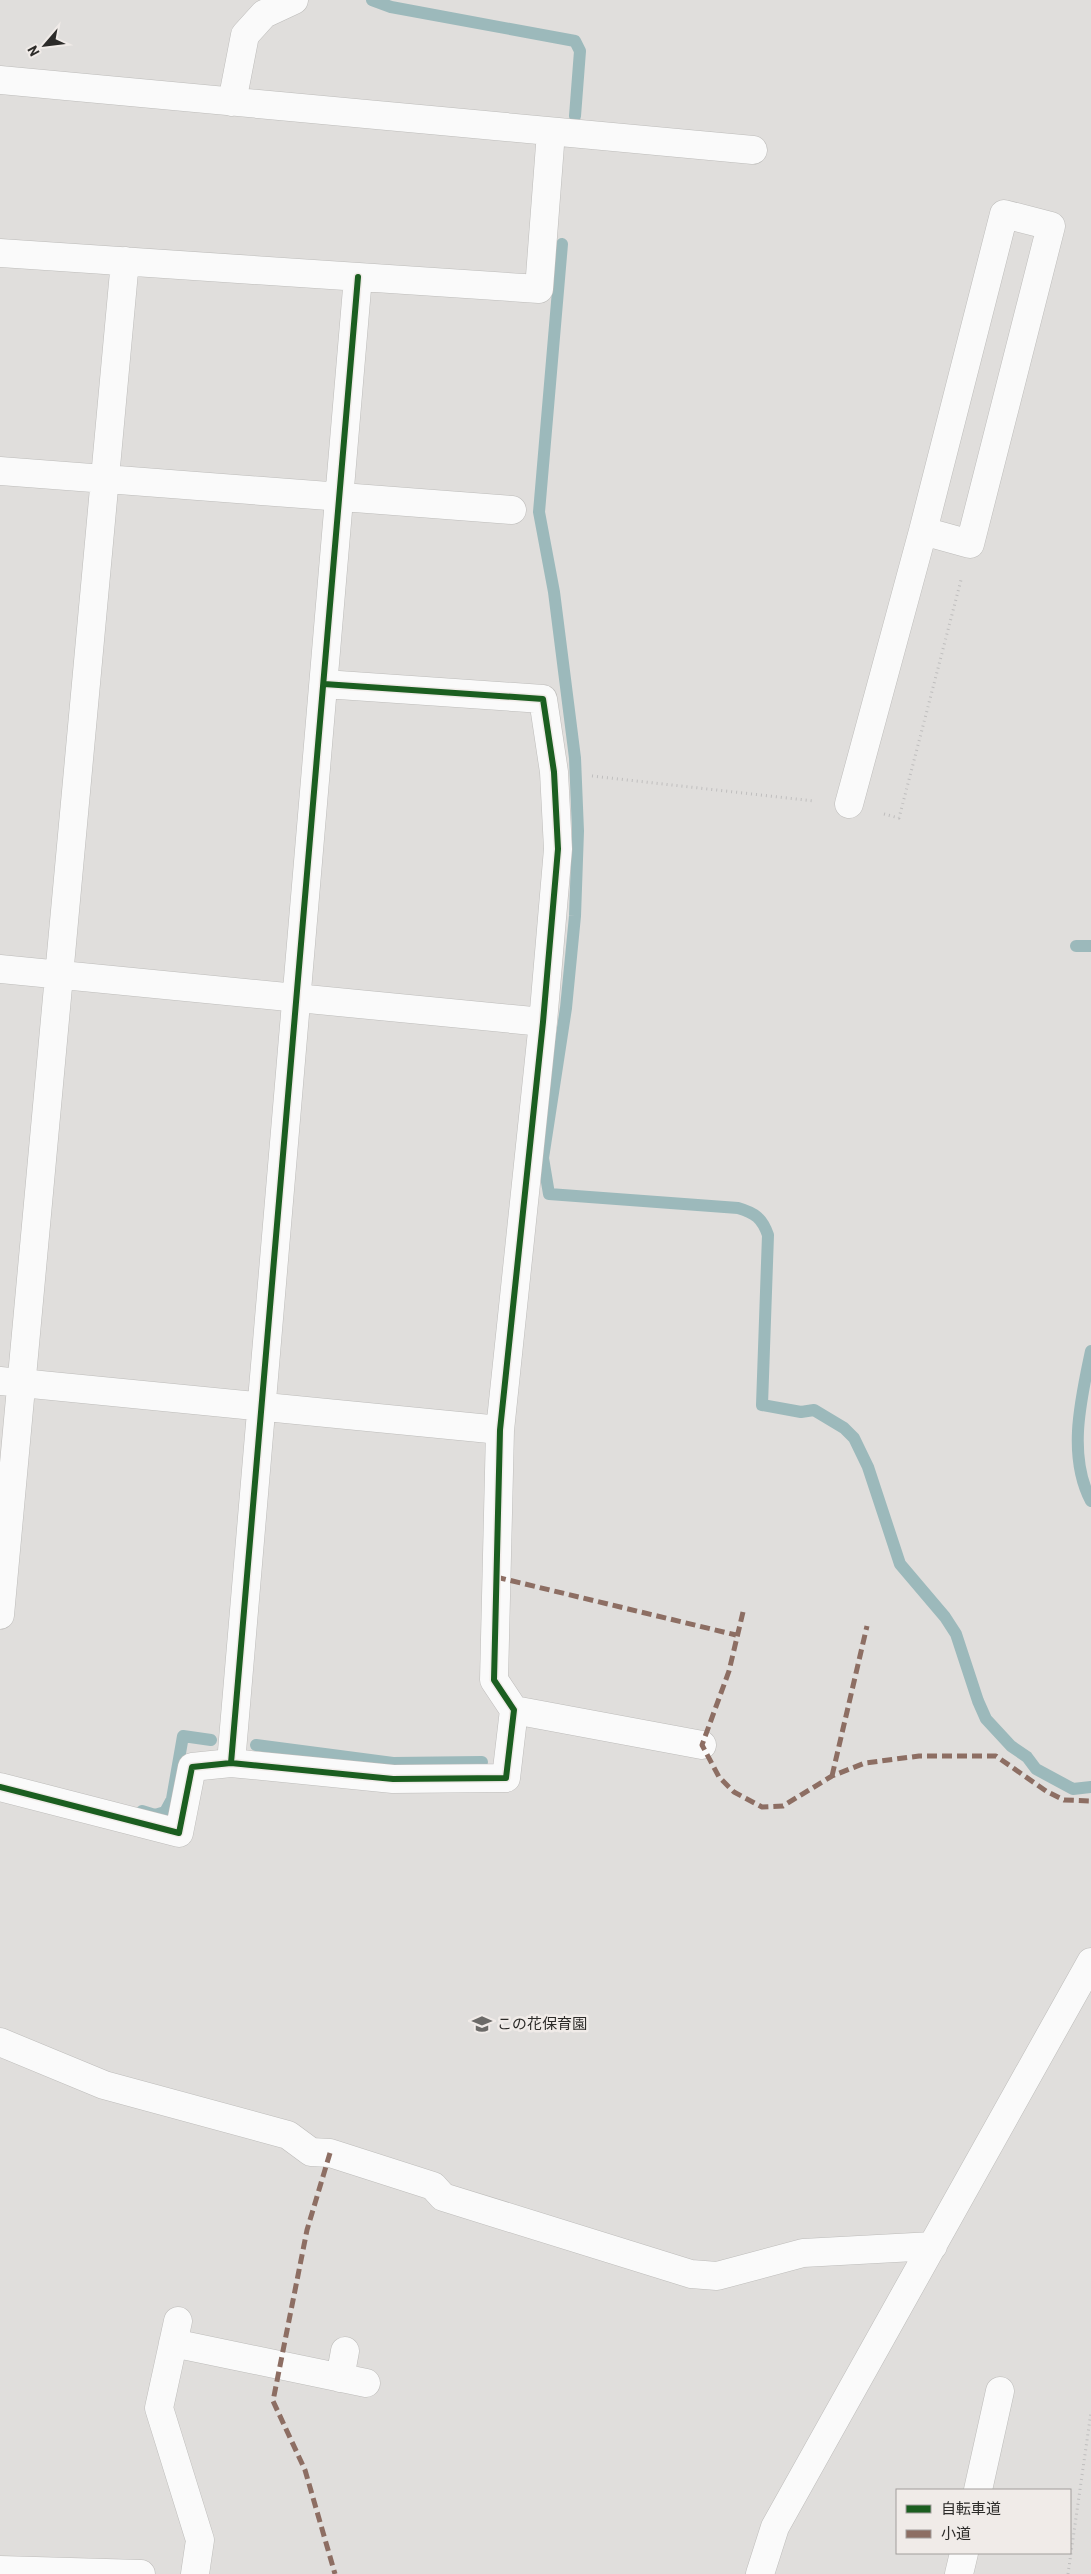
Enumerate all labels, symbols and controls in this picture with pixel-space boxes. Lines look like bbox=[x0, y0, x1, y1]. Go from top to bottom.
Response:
north arrow bbox=[20, 20, 70, 70]
text: N bbox=[23, 43, 43, 59]
school or university icon: この花保育園 bbox=[471, 2013, 493, 2035]
place label: この花保育園 bbox=[497, 2014, 587, 2032]
legend bbox=[896, 2489, 1071, 2554]
text: 自転車道 bbox=[941, 2499, 1001, 2517]
text: 小道 bbox=[941, 2524, 971, 2542]

